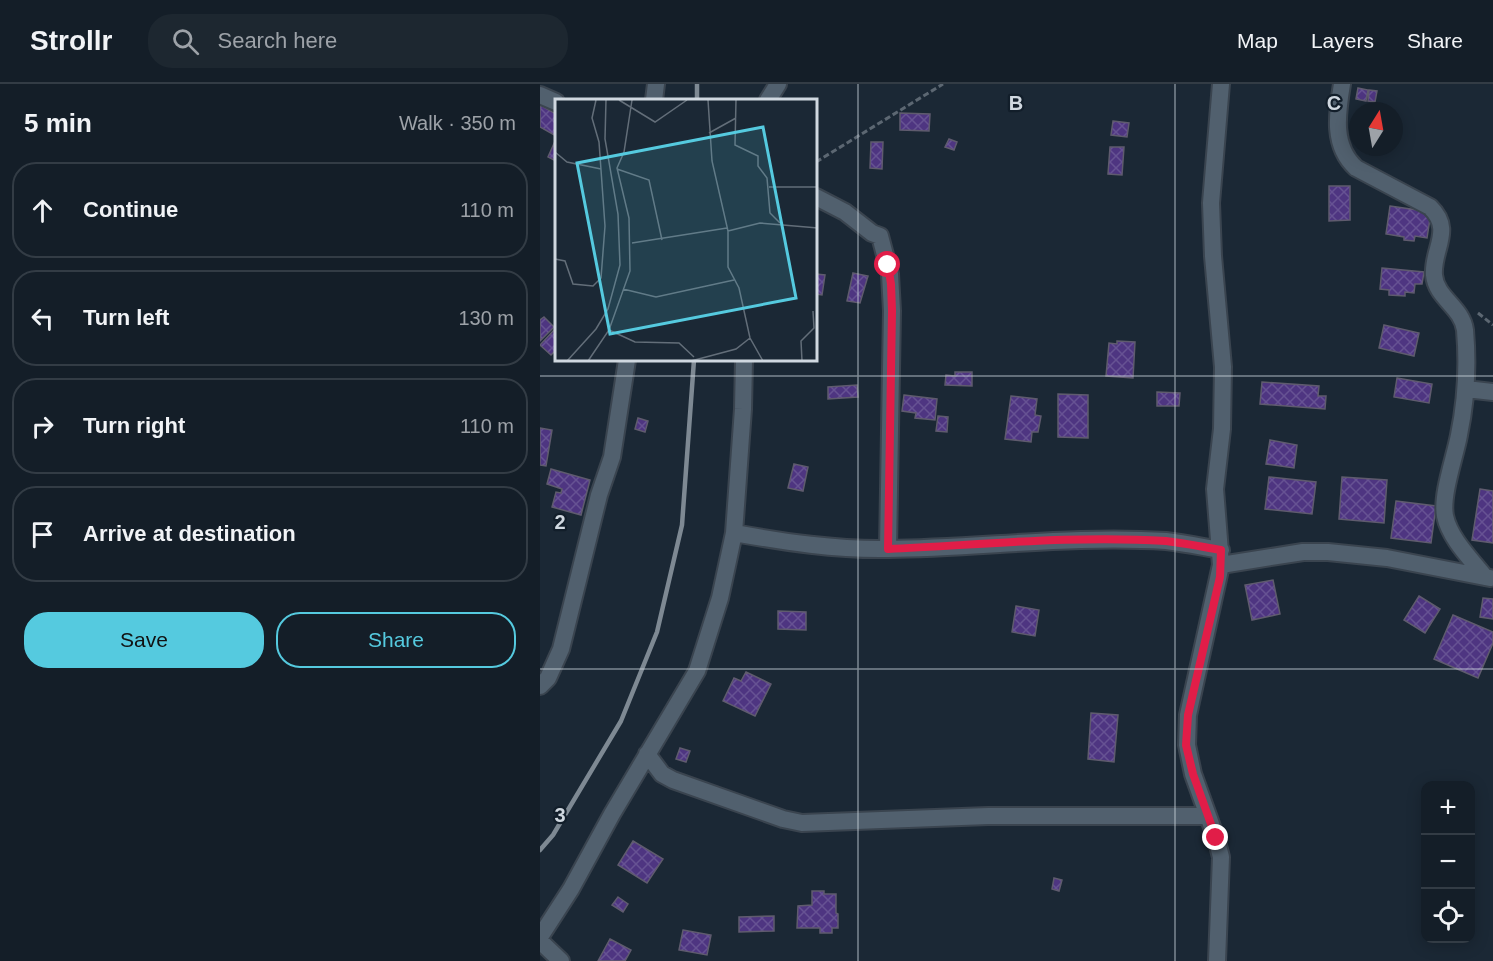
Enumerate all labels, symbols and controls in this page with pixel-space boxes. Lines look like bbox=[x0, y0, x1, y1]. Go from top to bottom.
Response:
search box bbox=[148, 14, 568, 68]
text: Strollr bbox=[30, 25, 112, 56]
icon: search bbox=[169, 25, 202, 58]
text: Search here bbox=[217, 28, 337, 53]
text: Map bbox=[1237, 29, 1278, 52]
text: Layers bbox=[1311, 29, 1374, 52]
text: Share bbox=[1407, 29, 1463, 52]
text: B bbox=[1009, 92, 1023, 114]
text: C bbox=[1327, 92, 1341, 114]
inset map bbox=[555, 99, 818, 362]
north arrow bbox=[1349, 102, 1403, 156]
text: 5 min bbox=[24, 108, 92, 138]
text: Walk · 350 m bbox=[399, 112, 516, 134]
icon: ahead bbox=[26, 194, 59, 227]
text: Continue bbox=[83, 197, 178, 222]
text: 110 m bbox=[460, 199, 514, 221]
route start bbox=[874, 251, 900, 277]
icon: left bbox=[26, 302, 59, 335]
text: Turn left bbox=[83, 305, 169, 330]
text: 130 m bbox=[458, 307, 514, 329]
icon: right bbox=[26, 410, 59, 443]
text: Turn right bbox=[83, 413, 185, 438]
text: 110 m bbox=[460, 415, 514, 437]
text: 2 bbox=[554, 511, 566, 533]
icon: arrive bbox=[26, 518, 59, 551]
text: Arrive at destination bbox=[83, 521, 296, 546]
button: Save bbox=[24, 612, 264, 668]
button: Share bbox=[276, 612, 516, 668]
map controls bbox=[1421, 781, 1475, 943]
button: + bbox=[1421, 781, 1475, 835]
text: 3 bbox=[554, 804, 566, 826]
route end bbox=[1202, 824, 1228, 850]
button: − bbox=[1421, 835, 1475, 889]
button: locate bbox=[1421, 889, 1475, 943]

